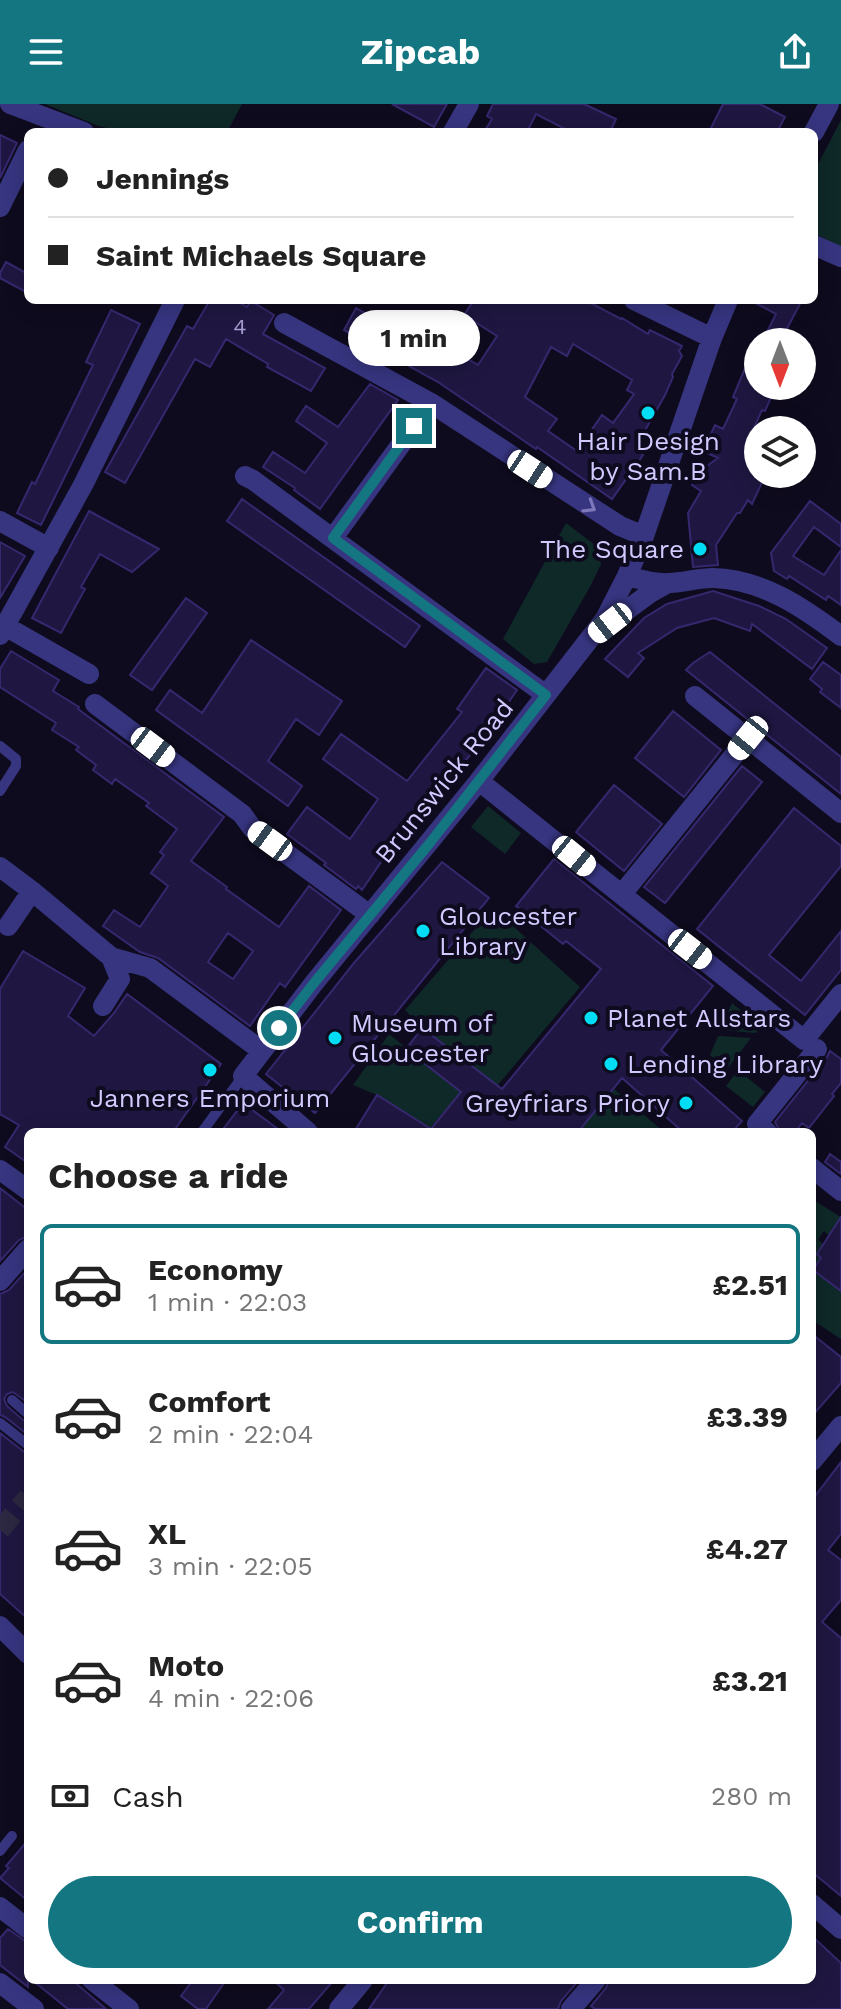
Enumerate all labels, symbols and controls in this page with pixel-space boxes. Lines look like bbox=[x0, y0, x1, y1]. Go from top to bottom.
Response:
icon: menu bbox=[24, 30, 68, 74]
icon: share bbox=[773, 30, 817, 74]
text: Zipcab bbox=[361, 31, 480, 73]
text: Jennings bbox=[96, 161, 229, 196]
text: Saint Michaels Square bbox=[96, 238, 426, 273]
callout: 1 min bbox=[348, 310, 480, 366]
house number: 4 bbox=[233, 314, 247, 339]
text: 1 min bbox=[381, 323, 447, 353]
north arrow bbox=[744, 328, 816, 400]
map controls bbox=[744, 328, 816, 488]
marker: Hair Design by Sam.B bbox=[639, 404, 657, 422]
route end bbox=[396, 408, 432, 444]
button: layers bbox=[744, 416, 816, 488]
place label: Hair Design by Sam.B bbox=[576, 426, 720, 486]
car bbox=[503, 446, 557, 492]
one-way arrow bbox=[581, 497, 595, 512]
place label: The Square bbox=[540, 534, 684, 564]
marker: The Square bbox=[691, 540, 709, 558]
car bbox=[584, 599, 636, 647]
street label: Brunswick Road bbox=[369, 693, 519, 869]
car bbox=[724, 712, 772, 764]
car bbox=[127, 723, 179, 771]
car bbox=[244, 817, 296, 865]
car bbox=[548, 832, 600, 880]
place label: Gloucester Library bbox=[439, 901, 577, 961]
marker: Gloucester Library bbox=[414, 922, 432, 940]
car bbox=[664, 925, 716, 973]
place label: Planet Allstars bbox=[607, 1003, 791, 1033]
place label: Museum of Gloucester bbox=[351, 1008, 493, 1068]
marker: Planet Allstars bbox=[582, 1009, 600, 1027]
route start bbox=[261, 1010, 297, 1046]
marker: Museum of Gloucester bbox=[326, 1029, 344, 1047]
place label: Lending Library bbox=[627, 1049, 824, 1079]
marker: Lending Library bbox=[602, 1055, 620, 1073]
marker: Janners Emporium bbox=[201, 1061, 219, 1079]
place label: Janners Emporium bbox=[90, 1083, 330, 1113]
place label: Greyfriars Priory bbox=[465, 1088, 671, 1118]
marker: Greyfriars Priory bbox=[677, 1094, 695, 1112]
text: Choose a ride bbox=[48, 1155, 288, 1197]
icon: car bbox=[52, 1248, 124, 1320]
text: Economy bbox=[148, 1252, 283, 1287]
text: £2.51 bbox=[712, 1267, 788, 1302]
text: 1 min · 22:03 bbox=[148, 1287, 307, 1317]
icon: car bbox=[52, 1380, 124, 1452]
text: Comfort bbox=[148, 1384, 270, 1419]
text: £3.39 bbox=[707, 1399, 788, 1434]
text: 2 min · 22:04 bbox=[148, 1419, 314, 1449]
icon: car bbox=[52, 1512, 124, 1584]
text: XL bbox=[148, 1516, 186, 1551]
text: £4.27 bbox=[706, 1531, 788, 1566]
text: 3 min · 22:05 bbox=[148, 1551, 313, 1581]
icon: car bbox=[52, 1644, 124, 1716]
text: Moto bbox=[148, 1648, 224, 1683]
text: £3.21 bbox=[712, 1663, 788, 1698]
text: 4 min · 22:06 bbox=[148, 1683, 314, 1713]
icon: cash bbox=[48, 1774, 92, 1818]
text: Cash bbox=[112, 1779, 184, 1814]
text: 280 m bbox=[711, 1781, 792, 1811]
button: Confirm bbox=[48, 1876, 792, 1968]

